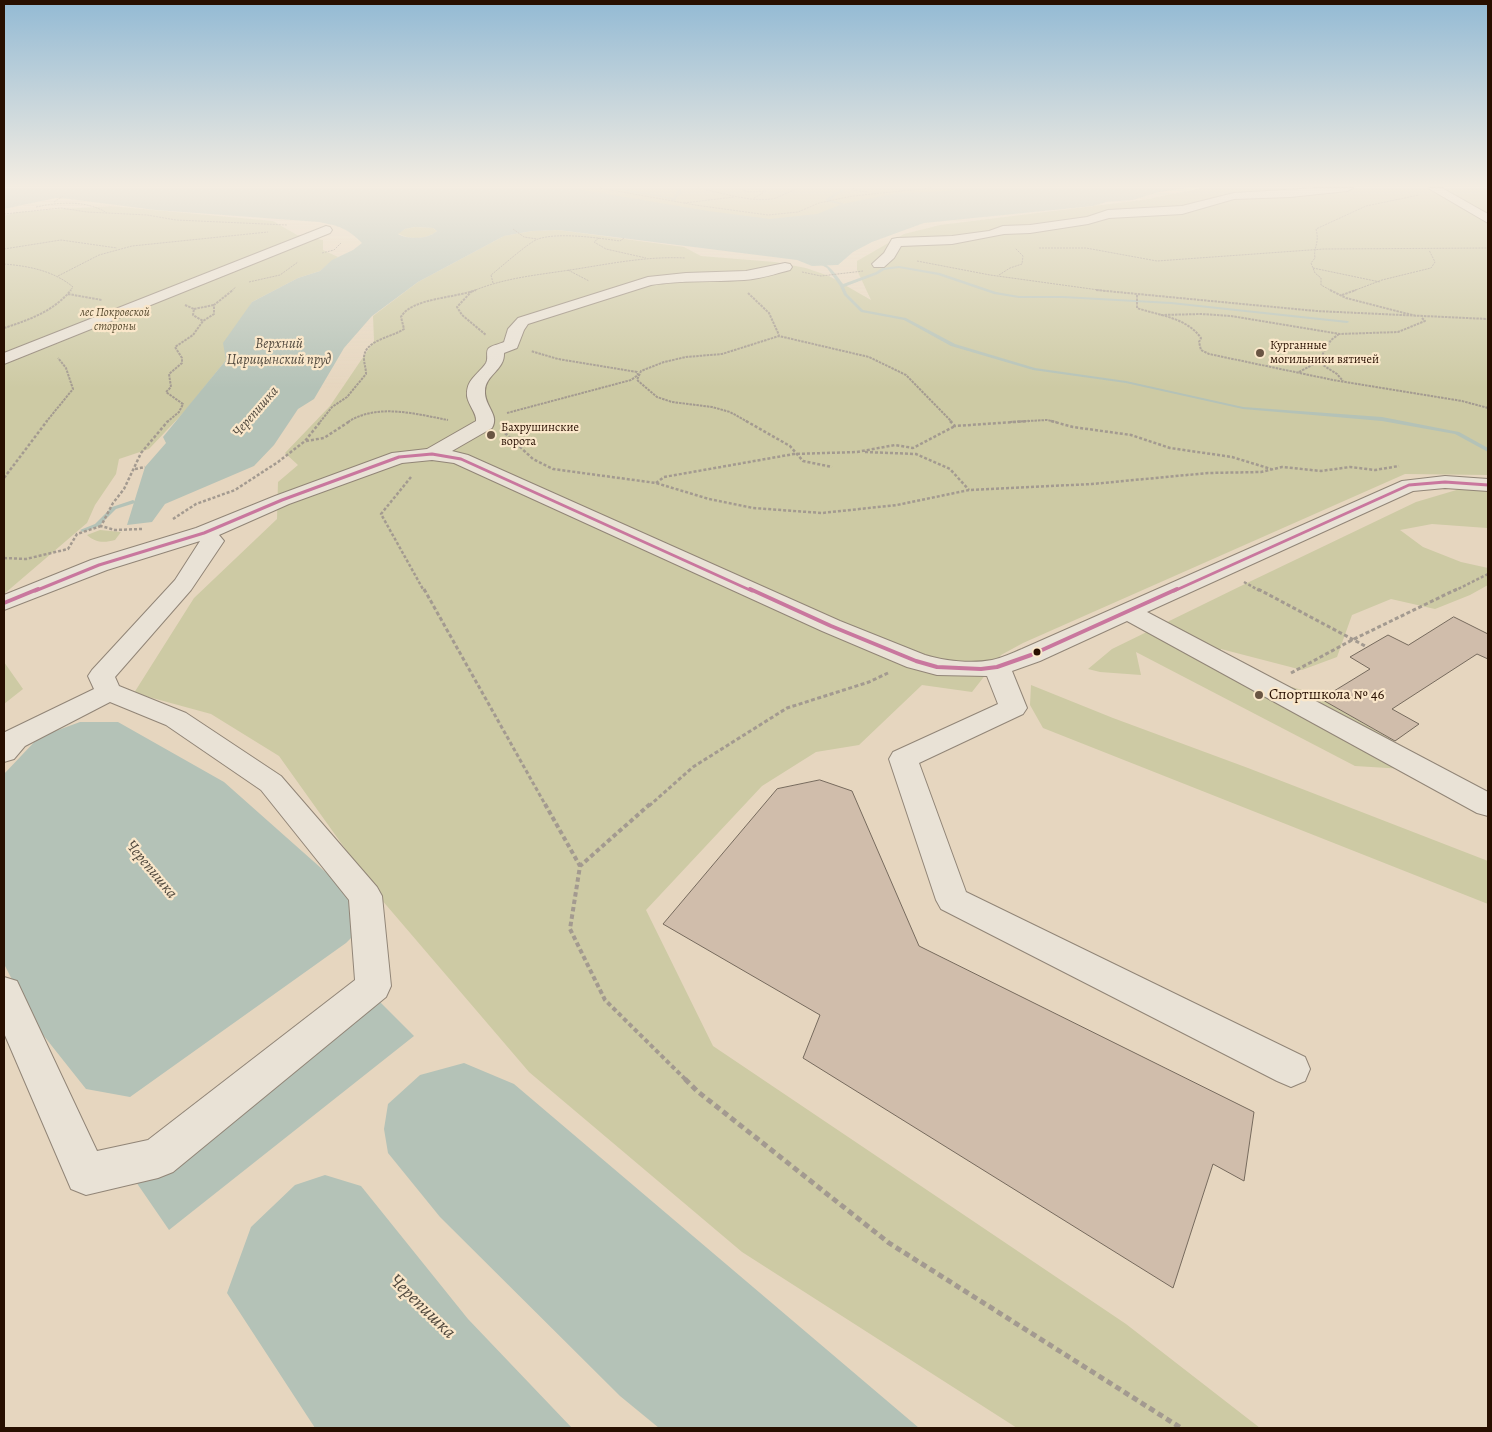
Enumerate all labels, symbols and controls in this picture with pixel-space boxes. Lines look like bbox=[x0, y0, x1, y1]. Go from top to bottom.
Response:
park label: лес Покровской стороны bbox=[80, 306, 150, 334]
water label: Верхний Царицынский пруд bbox=[227, 337, 331, 370]
place label: Курганные могильники вятичей bbox=[1270, 339, 1379, 367]
marker: Курганные могильники вятичей bbox=[1254, 347, 1266, 359]
water label: Черепишка bbox=[229, 383, 283, 441]
place label: Бахрушинские ворота bbox=[501, 421, 579, 449]
marker: Бахрушинские ворота bbox=[485, 429, 497, 441]
unlabelled marker bbox=[1032, 647, 1042, 657]
place label: Спортшкола № 46 bbox=[1269, 686, 1384, 704]
marker: Спортшкола № 46 bbox=[1253, 689, 1265, 701]
water label: Черепишка bbox=[121, 837, 181, 903]
water label: Черепишка bbox=[384, 1270, 460, 1344]

